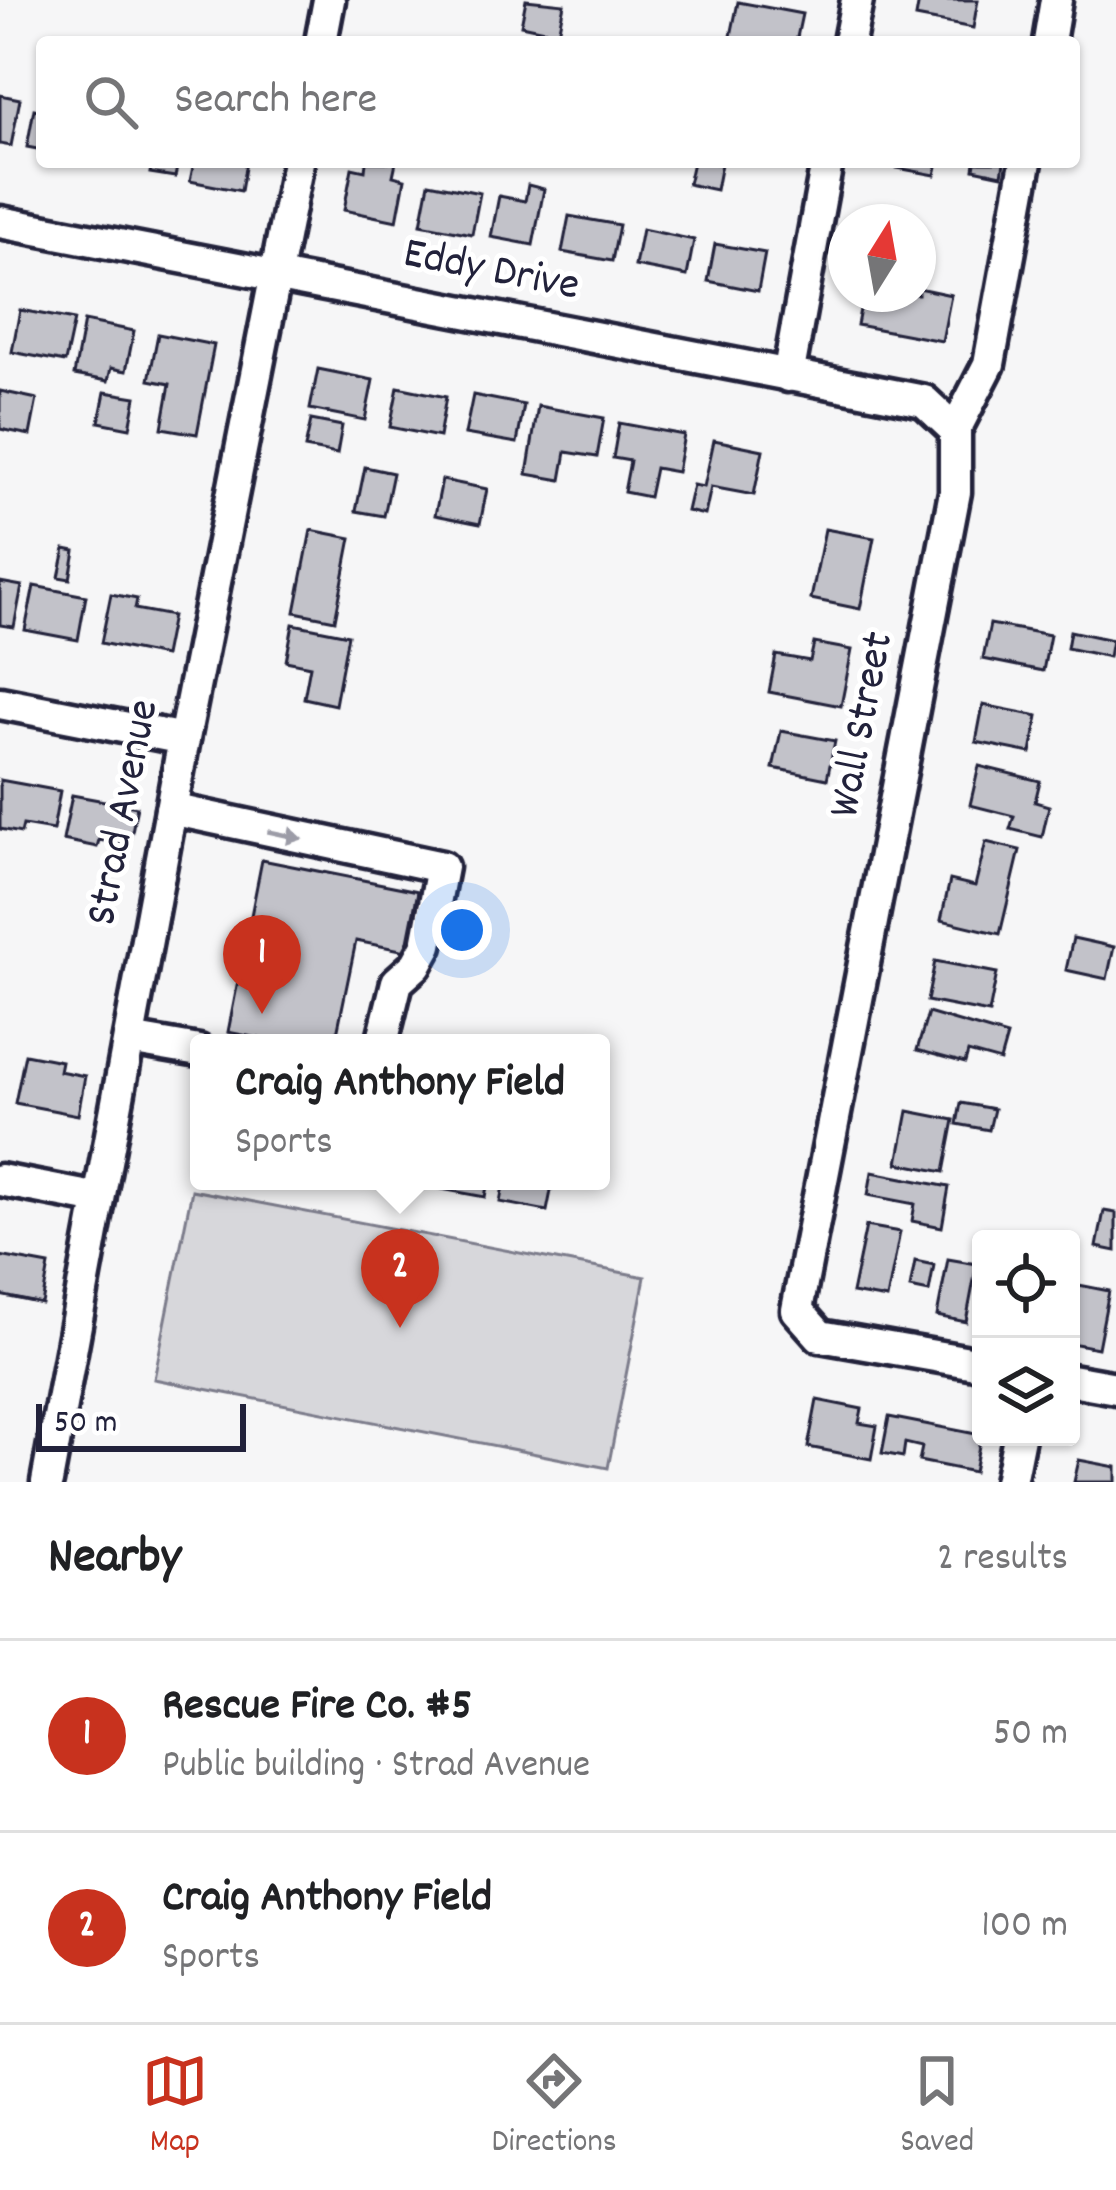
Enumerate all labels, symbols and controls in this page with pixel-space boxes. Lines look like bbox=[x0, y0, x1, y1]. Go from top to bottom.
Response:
search box bbox=[36, 36, 1080, 168]
icon: search bbox=[78, 69, 144, 135]
text: Search here bbox=[174, 70, 377, 134]
north arrow bbox=[828, 204, 936, 312]
street label: Eddy Drive bbox=[398, 224, 584, 320]
street label: Wall Street bbox=[815, 627, 913, 823]
street label: Strad Avenue bbox=[72, 695, 178, 931]
one-way arrow bbox=[267, 826, 304, 845]
your location bbox=[432, 900, 492, 960]
pin: 1 bbox=[223, 915, 301, 1014]
popup bbox=[190, 1034, 610, 1190]
text: Craig Anthony Field bbox=[235, 1053, 565, 1117]
text: Sports bbox=[235, 1117, 333, 1172]
pin: 2 bbox=[361, 1229, 439, 1328]
map controls bbox=[972, 1230, 1080, 1446]
button: locate bbox=[972, 1230, 1080, 1338]
button: layers bbox=[972, 1338, 1080, 1446]
scale bar bbox=[36, 1398, 246, 1451]
text: 50 m bbox=[54, 1401, 118, 1448]
text: Nearby bbox=[48, 1524, 181, 1596]
text: 2 results bbox=[937, 1533, 1068, 1588]
text: Rescue Fire Co. #5 bbox=[162, 1676, 472, 1740]
text: 1 bbox=[83, 1708, 91, 1763]
text: 50 m bbox=[993, 1708, 1068, 1763]
text: Public building · Strad Avenue bbox=[162, 1740, 590, 1795]
text: Craig Anthony Field bbox=[162, 1868, 492, 1932]
text: 2 bbox=[78, 1900, 96, 1955]
text: 100 m bbox=[981, 1900, 1068, 1955]
text: Sports bbox=[162, 1932, 260, 1987]
tab: Map bbox=[142, 2048, 208, 2167]
tab: Directions bbox=[492, 2048, 617, 2167]
tab: Saved bbox=[900, 2048, 974, 2167]

